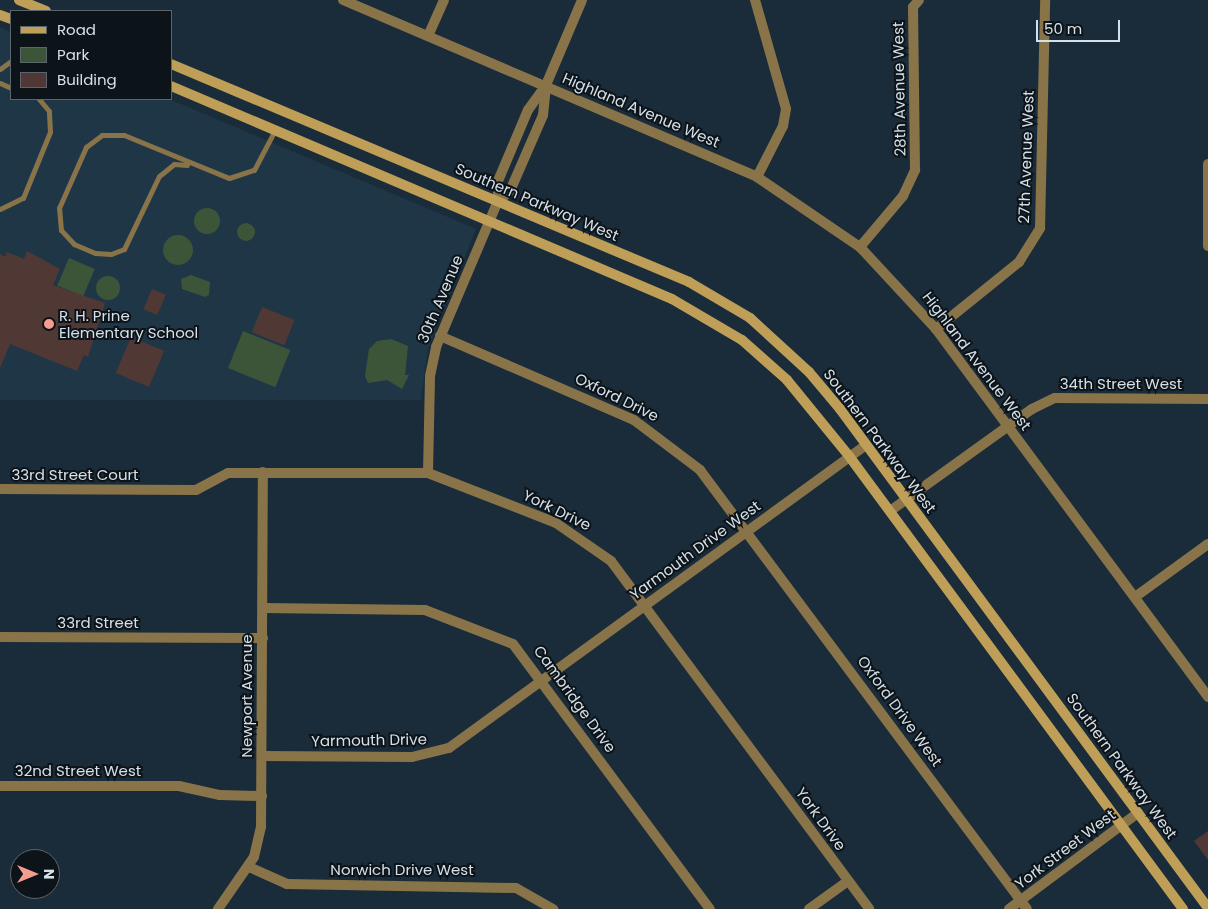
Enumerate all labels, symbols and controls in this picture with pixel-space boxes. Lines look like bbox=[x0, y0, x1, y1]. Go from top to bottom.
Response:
legend bbox=[10, 10, 172, 100]
scale bar bbox=[1038, 10, 1122, 42]
text: 50 m bbox=[1044, 18, 1082, 39]
text: Road bbox=[57, 19, 96, 40]
street label: 28th Avenue West bbox=[889, 21, 909, 157]
text: Park bbox=[57, 44, 89, 65]
text: Building bbox=[57, 69, 117, 90]
street label: Highland Avenue West bbox=[560, 69, 722, 151]
street label: 27th Avenue West bbox=[1015, 90, 1037, 224]
street label: Southern Parkway West bbox=[453, 159, 621, 245]
street label: 30th Avenue bbox=[413, 252, 467, 346]
street label: Highland Avenue West bbox=[919, 288, 1035, 434]
place label: R. H. Prine Elementary School bbox=[59, 306, 198, 341]
marker: R. H. Prine Elementary School bbox=[43, 318, 55, 330]
street label: Southern Parkway West bbox=[820, 365, 940, 517]
street label: Oxford Drive bbox=[572, 369, 662, 425]
street label: 34th Street West bbox=[1060, 375, 1182, 393]
street label: 33rd Street Court bbox=[11, 466, 139, 484]
street label: York Drive bbox=[520, 486, 594, 534]
street label: Yarmouth Drive West bbox=[626, 497, 764, 603]
street label: 33rd Street bbox=[57, 614, 139, 632]
street label: Newport Avenue bbox=[238, 634, 256, 758]
street label: Cambridge Drive bbox=[530, 642, 620, 756]
street label: Oxford Drive West bbox=[854, 652, 946, 770]
street label: Southern Parkway West bbox=[1063, 690, 1181, 842]
street label: Yarmouth Drive bbox=[311, 730, 427, 750]
street label: 32nd Street West bbox=[15, 762, 141, 780]
street label: York Drive bbox=[792, 784, 850, 854]
street label: York Street West bbox=[1011, 805, 1119, 893]
north arrow bbox=[10, 849, 60, 899]
street label: Norwich Drive West bbox=[330, 861, 474, 879]
text: N bbox=[39, 869, 59, 879]

